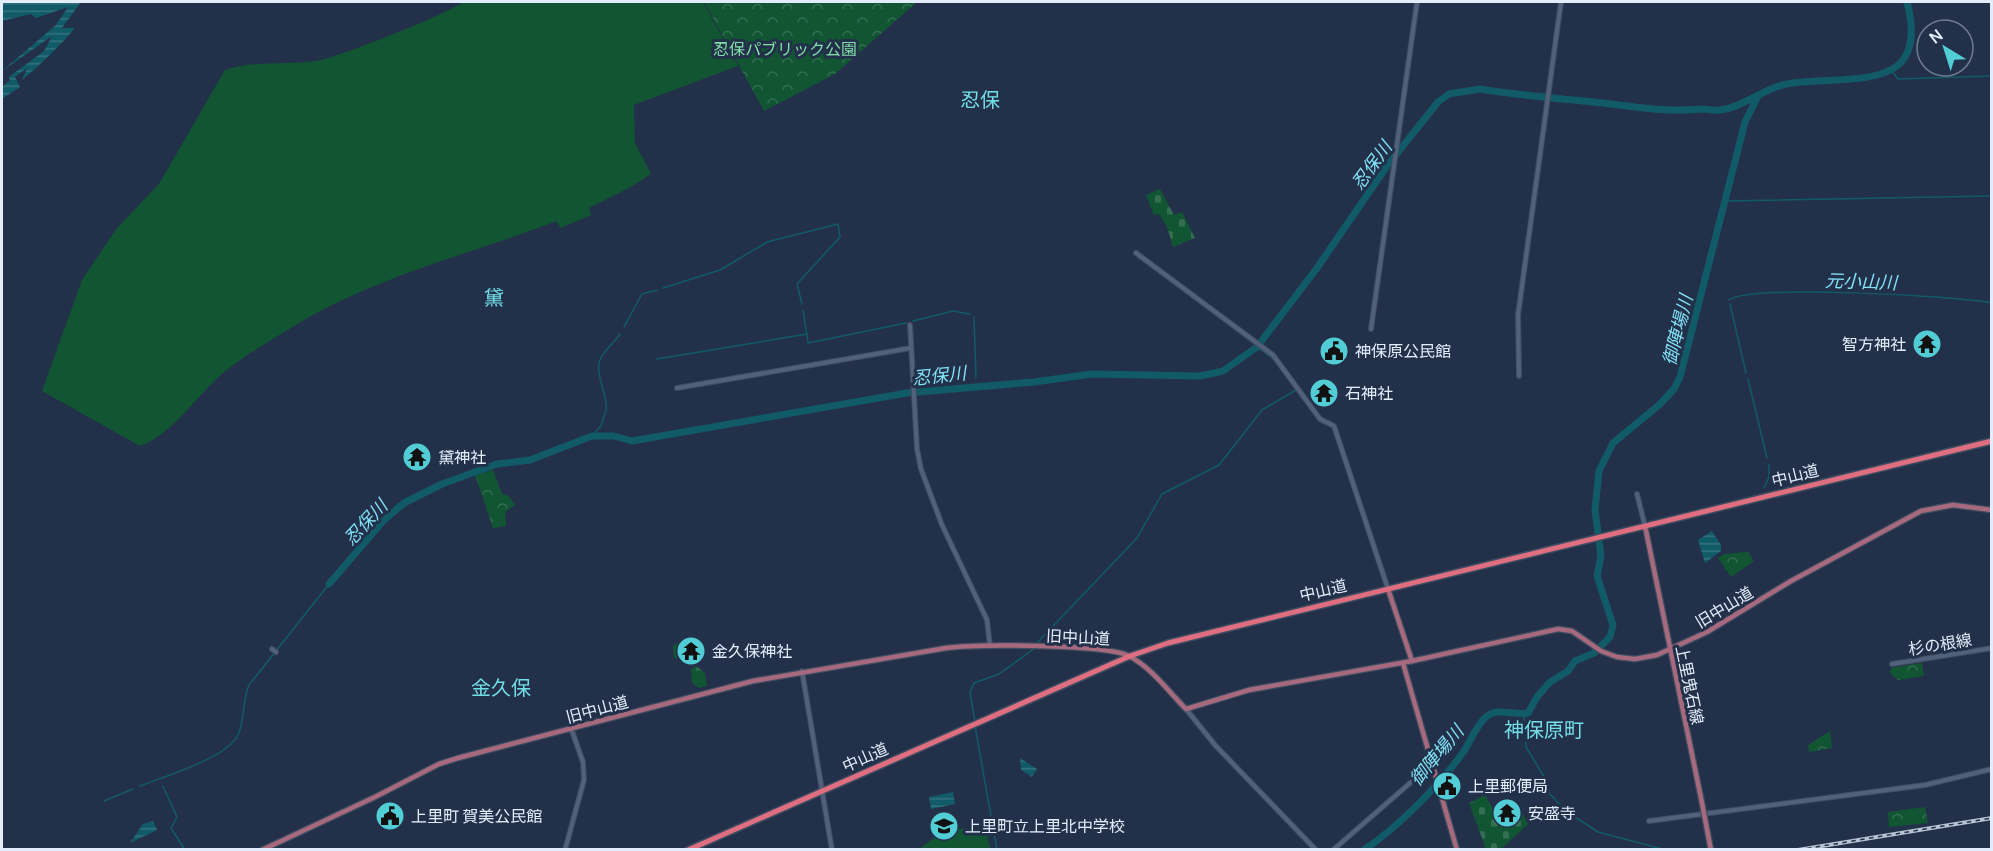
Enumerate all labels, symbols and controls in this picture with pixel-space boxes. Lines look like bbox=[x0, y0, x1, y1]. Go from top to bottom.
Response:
north arrow bbox=[1915, 18, 1975, 78]
text: N bbox=[1924, 24, 1947, 48]
park label: 忍保パブリック公園 bbox=[713, 38, 857, 60]
district label: 忍保 bbox=[960, 86, 1000, 113]
water label: 忍保川 bbox=[1345, 134, 1398, 194]
water label: 元小山川 bbox=[1825, 268, 1899, 294]
district label: 黛 bbox=[484, 284, 504, 311]
water label: 御陣場川 bbox=[1657, 290, 1698, 368]
temple icon: 智方神社 bbox=[1911, 328, 1943, 360]
place label: 智方神社 bbox=[1842, 333, 1906, 355]
public building icon: 神保原公民館 bbox=[1318, 335, 1350, 367]
place label: 神保原公民館 bbox=[1355, 340, 1451, 362]
water label: 忍保川 bbox=[911, 360, 969, 390]
temple icon: 石神社 bbox=[1308, 377, 1340, 409]
place label: 石神社 bbox=[1345, 382, 1393, 404]
temple icon: 黛神社 bbox=[401, 441, 433, 473]
place label: 黛神社 bbox=[438, 446, 486, 468]
street label: 中山道 bbox=[1769, 459, 1821, 491]
water label: 忍保川 bbox=[338, 493, 394, 550]
street label: 中山道 bbox=[1297, 574, 1349, 606]
street label: 旧中山道 bbox=[1691, 581, 1757, 633]
street label: 旧中山道 bbox=[1045, 624, 1111, 650]
street label: 杉の根線 bbox=[1907, 628, 1973, 660]
temple icon: 金久保神社 bbox=[675, 635, 707, 667]
place label: 金久保神社 bbox=[712, 640, 792, 662]
street label: 上里鬼石線 bbox=[1671, 644, 1709, 726]
district label: 金久保 bbox=[471, 674, 531, 701]
street label: 旧中山道 bbox=[563, 690, 631, 728]
district label: 神保原町 bbox=[1504, 716, 1584, 743]
water label: 御陣場川 bbox=[1404, 718, 1470, 790]
street label: 中山道 bbox=[839, 737, 891, 777]
public building icon: 上里郵便局 bbox=[1431, 770, 1463, 802]
place label: 上里郵便局 bbox=[1468, 775, 1548, 797]
temple icon: 安盛寺 bbox=[1491, 797, 1523, 829]
public building icon: 上里町 賀美公民館 bbox=[374, 800, 406, 832]
place label: 安盛寺 bbox=[1528, 802, 1576, 824]
place label: 上里町 賀美公民館 bbox=[411, 805, 542, 827]
school or university icon: 上里町立上里北中学校 bbox=[928, 810, 960, 842]
place label: 上里町立上里北中学校 bbox=[965, 815, 1125, 837]

